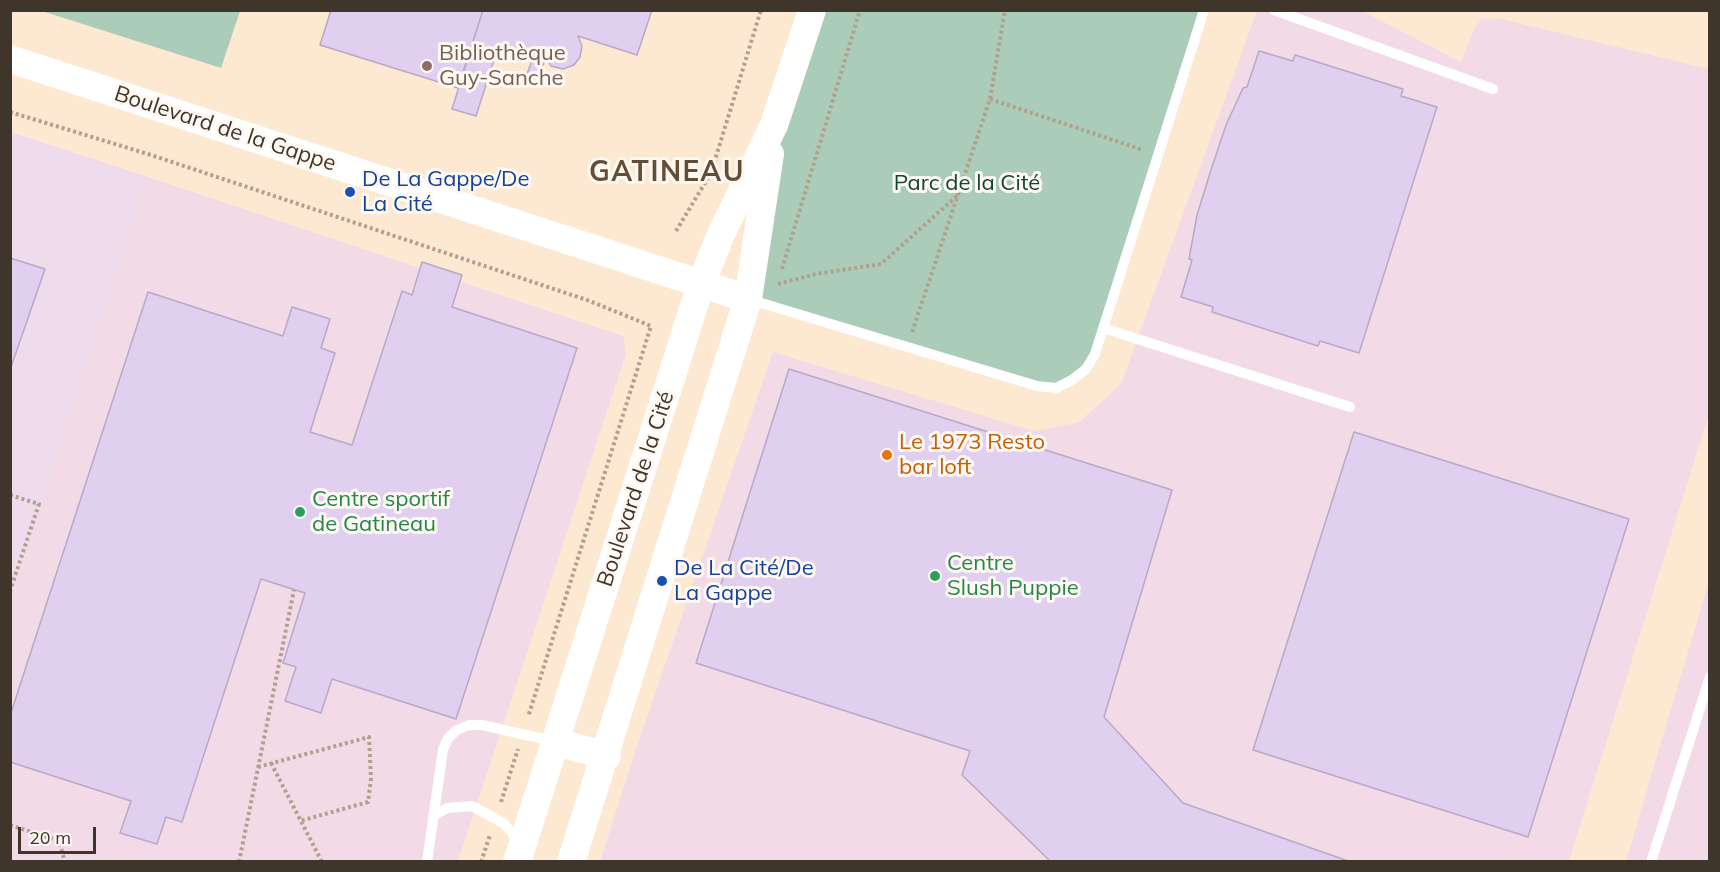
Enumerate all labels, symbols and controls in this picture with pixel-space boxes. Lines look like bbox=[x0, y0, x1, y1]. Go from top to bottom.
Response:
place label: Bibliothèque Guy-Sanche bbox=[439, 40, 566, 92]
marker: Bibliothèque Guy-Sanche bbox=[420, 59, 434, 73]
street label: Boulevard de la Gappe bbox=[111, 81, 339, 177]
district label: GATINEAU bbox=[589, 156, 745, 190]
place label: De La Gappe/De La Cité bbox=[362, 166, 529, 218]
park label: Parc de la Cité bbox=[894, 170, 1040, 196]
marker: De La Gappe/De La Cité bbox=[343, 185, 357, 199]
street label: Boulevard de la Cité bbox=[592, 388, 680, 590]
place label: Le 1973 Resto bar loft bbox=[899, 429, 1045, 481]
marker: Le 1973 Resto bar loft bbox=[880, 448, 894, 462]
place label: Centre sportif de Gatineau bbox=[312, 486, 450, 538]
marker: Centre sportif de Gatineau bbox=[293, 505, 307, 519]
place label: Centre Slush Puppie bbox=[947, 550, 1079, 602]
place label: De La Cité/De La Gappe bbox=[674, 555, 814, 606]
marker: Centre Slush Puppie bbox=[928, 569, 942, 583]
marker: De La Cité/De La Gappe bbox=[655, 574, 669, 588]
scale bar bbox=[21, 815, 99, 853]
text: 20 m bbox=[29, 826, 71, 849]

